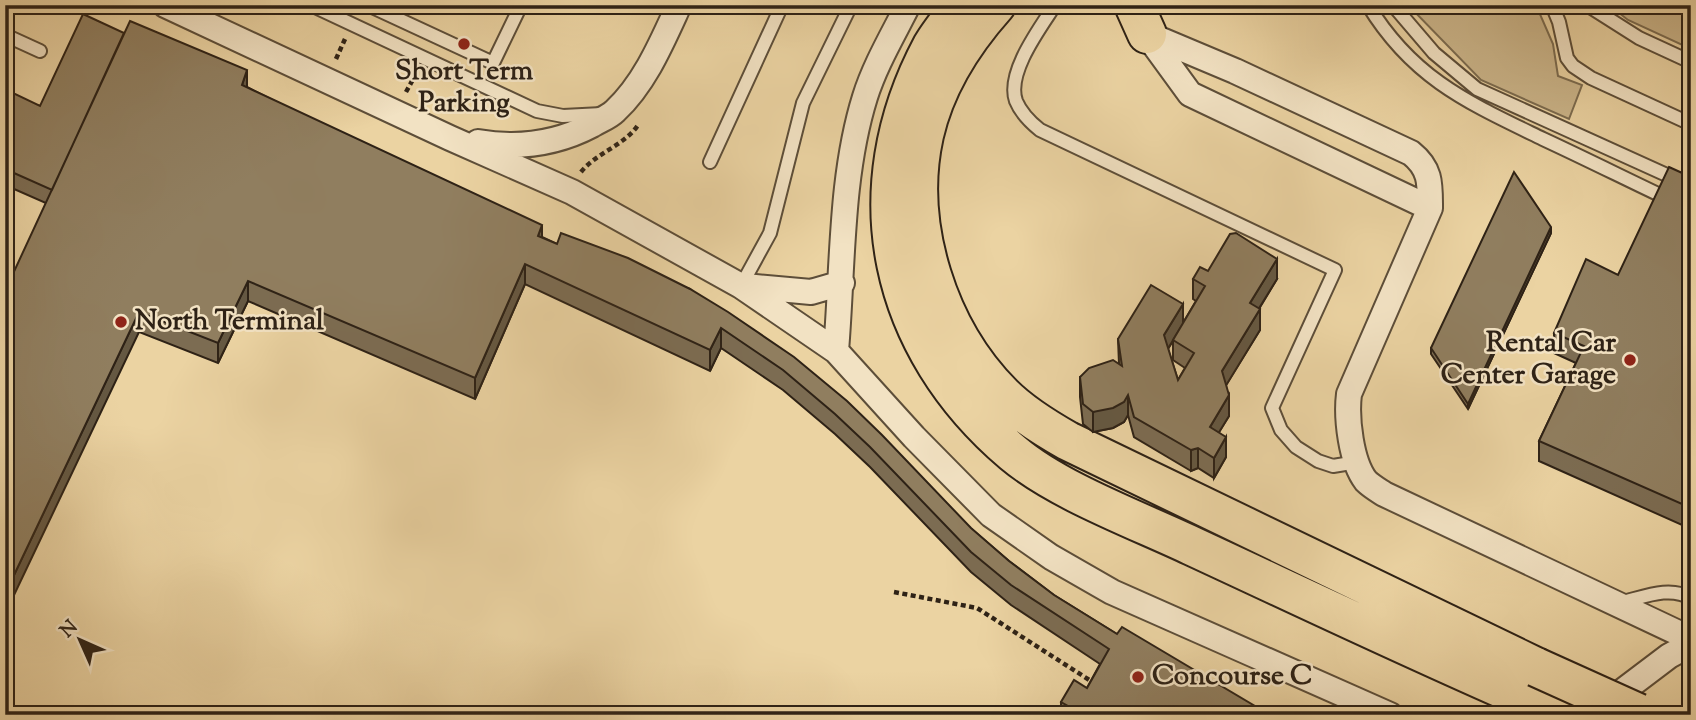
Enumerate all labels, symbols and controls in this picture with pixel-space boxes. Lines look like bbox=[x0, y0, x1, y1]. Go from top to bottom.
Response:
marker: Short Term Parking bbox=[456, 36, 472, 52]
place label: Short Term Parking bbox=[395, 52, 534, 124]
place label: North Terminal bbox=[135, 302, 324, 342]
marker: North Terminal bbox=[113, 314, 129, 330]
place label: Rental Car Center Garage bbox=[1441, 324, 1616, 396]
marker: Rental Car Center Garage bbox=[1622, 352, 1638, 368]
north arrow bbox=[46, 604, 116, 674]
text: N bbox=[55, 615, 85, 645]
place label: Concourse C bbox=[1152, 657, 1313, 697]
marker: Concourse C bbox=[1130, 669, 1146, 685]

